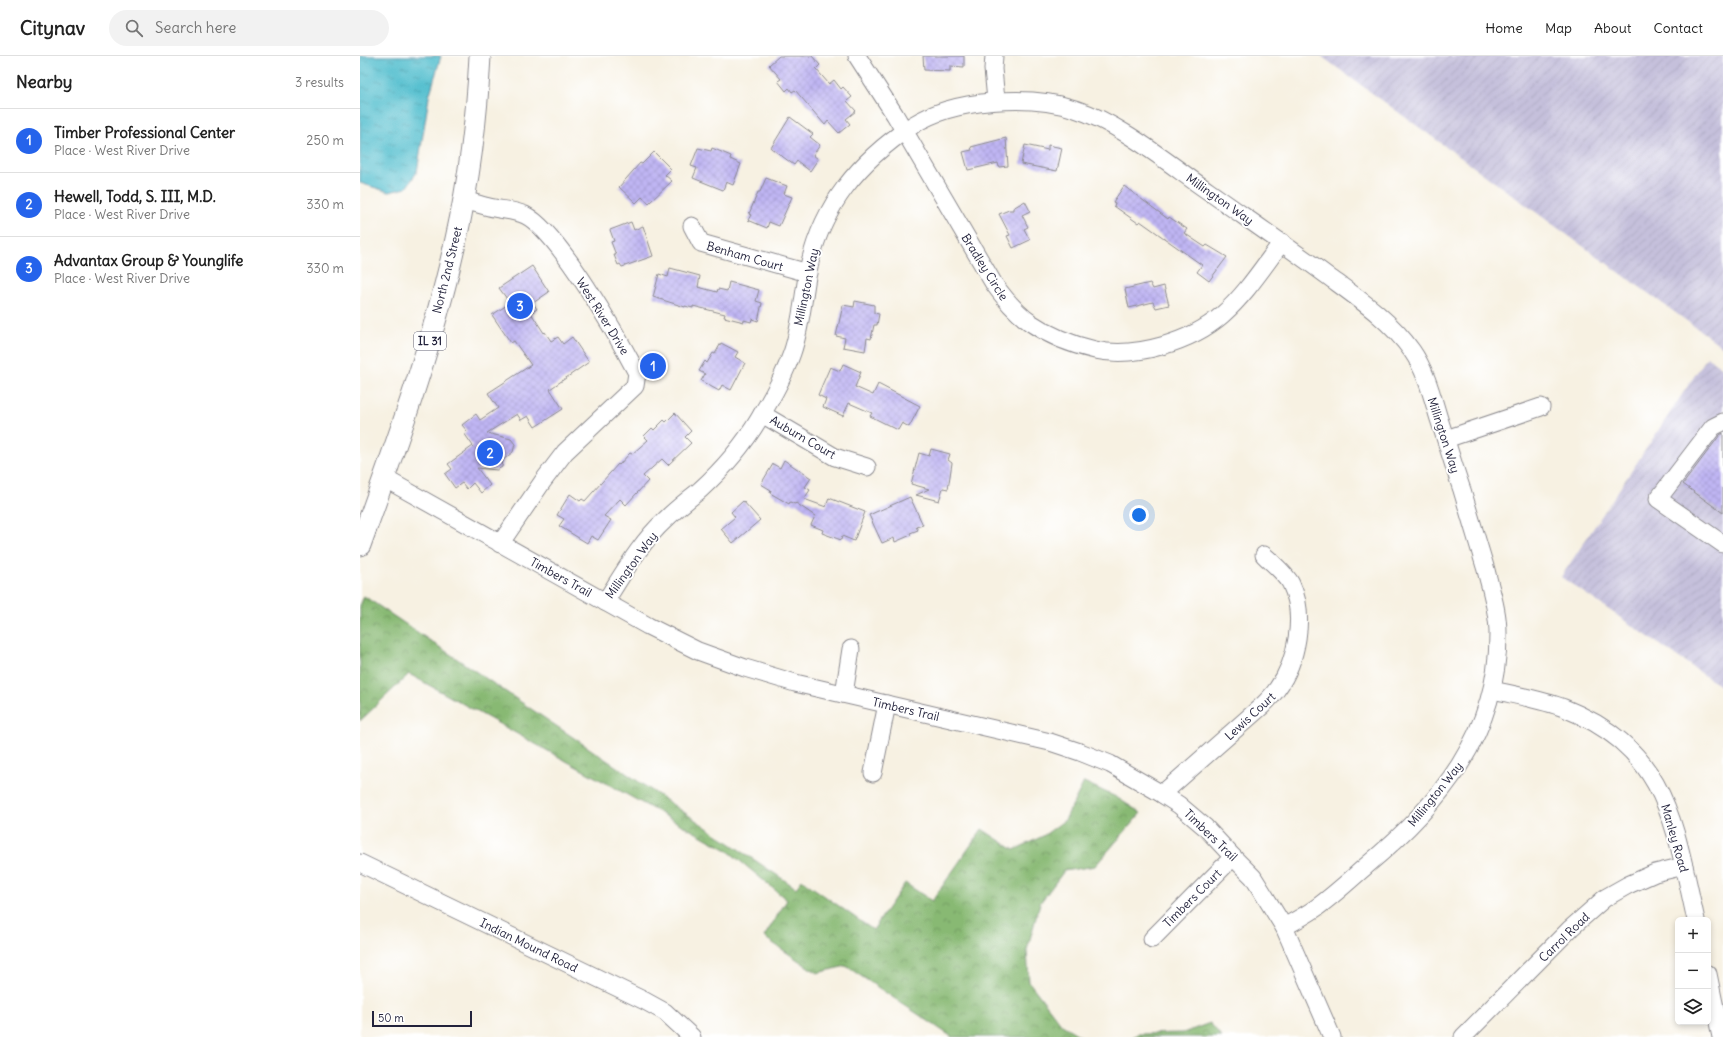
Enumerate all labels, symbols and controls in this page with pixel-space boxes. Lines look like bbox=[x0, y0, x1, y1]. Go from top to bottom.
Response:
search box bbox=[109, 10, 389, 46]
text: Citynav bbox=[20, 16, 85, 40]
icon: search bbox=[123, 17, 145, 39]
text: Search here bbox=[155, 18, 236, 37]
text: Home bbox=[1485, 19, 1523, 37]
text: Map bbox=[1545, 19, 1572, 37]
text: About bbox=[1594, 19, 1632, 37]
text: Contact bbox=[1654, 19, 1703, 37]
text: Nearby bbox=[16, 71, 72, 93]
text: 3 results bbox=[295, 74, 344, 91]
text: Timber Professional Center bbox=[54, 123, 235, 142]
text: 1 bbox=[26, 132, 32, 149]
text: 250 m bbox=[306, 132, 344, 149]
text: Place · West River Drive bbox=[54, 142, 190, 159]
street label: Millington Way bbox=[1183, 170, 1257, 228]
text: Hewell, Todd, S. III, M.D. bbox=[54, 187, 216, 206]
text: 2 bbox=[25, 196, 33, 213]
text: 330 m bbox=[306, 196, 344, 213]
text: Place · West River Drive bbox=[54, 206, 190, 223]
street label: North 2nd Street bbox=[429, 225, 465, 315]
street label: Bradley Circle bbox=[959, 231, 1011, 303]
street label: Benham Court bbox=[705, 238, 785, 274]
street label: Millington Way bbox=[790, 247, 822, 327]
text: Advantax Group & Younglife bbox=[54, 251, 243, 270]
text: 3 bbox=[25, 260, 33, 277]
text: 330 m bbox=[306, 260, 344, 277]
text: Place · West River Drive bbox=[54, 270, 190, 287]
street label: West River Drive bbox=[573, 275, 633, 357]
pin: 3 bbox=[507, 291, 533, 321]
road number: IL 31 bbox=[414, 332, 446, 350]
pin: 1 bbox=[640, 351, 666, 381]
street label: Millington Way bbox=[1425, 395, 1463, 475]
street label: Auburn Court bbox=[767, 412, 839, 462]
pin: 2 bbox=[477, 438, 503, 468]
your location bbox=[1129, 505, 1149, 525]
street label: Millington Way bbox=[602, 529, 660, 601]
street label: Timbers Trail bbox=[528, 554, 594, 600]
street label: Lewis Court bbox=[1222, 689, 1278, 743]
street label: Timbers Trail bbox=[871, 694, 941, 724]
street label: Millington Way bbox=[1404, 759, 1466, 829]
street label: Manley Road bbox=[1658, 802, 1692, 874]
street label: Timbers Trail bbox=[1181, 806, 1241, 864]
street label: Timbers Court bbox=[1160, 866, 1224, 930]
street label: Carrol Road bbox=[1535, 909, 1593, 965]
street label: Indian Mound Road bbox=[478, 915, 580, 975]
map controls bbox=[1675, 917, 1711, 1025]
button: + bbox=[1675, 917, 1711, 953]
button: − bbox=[1675, 953, 1711, 989]
button: layers bbox=[1675, 989, 1711, 1025]
scale bar bbox=[372, 1009, 472, 1028]
text: 50 m bbox=[378, 1011, 404, 1025]

